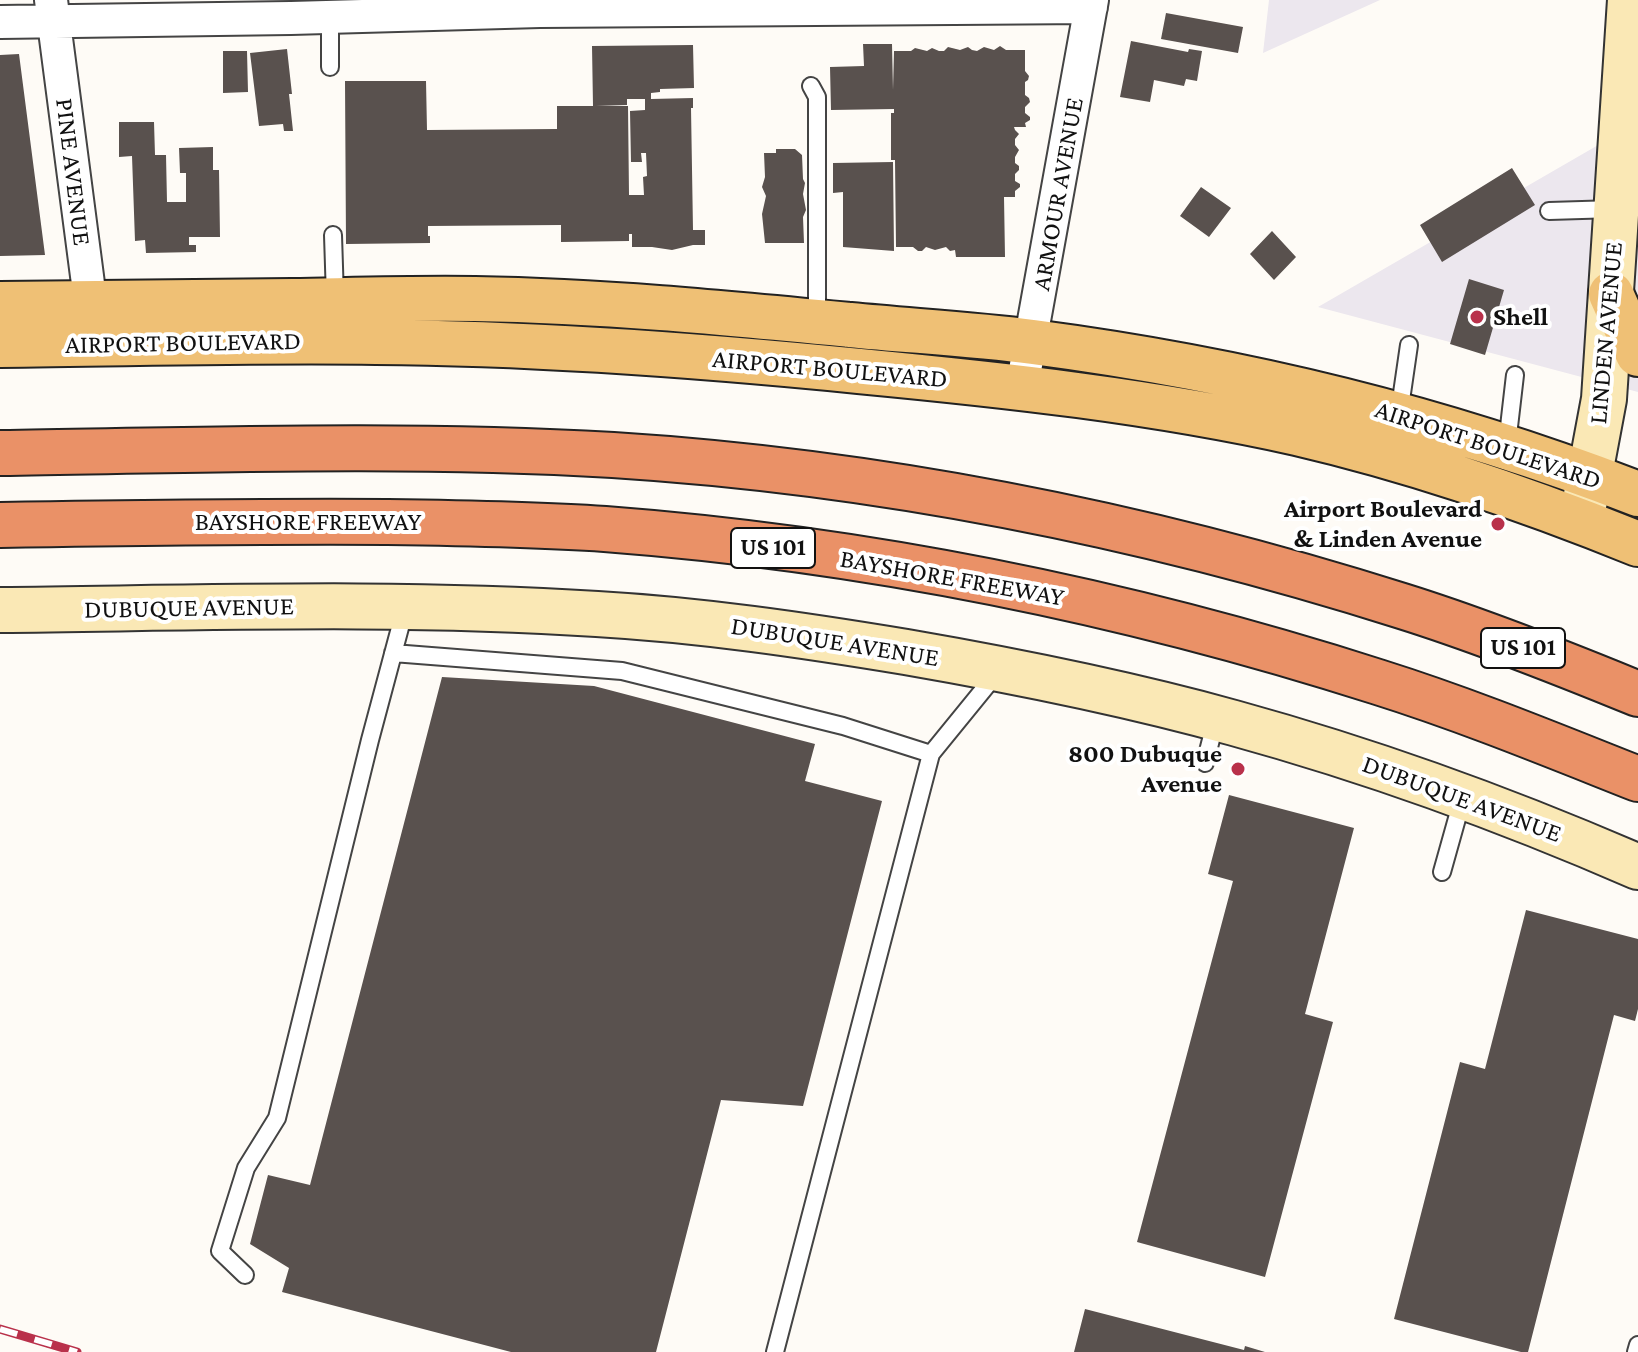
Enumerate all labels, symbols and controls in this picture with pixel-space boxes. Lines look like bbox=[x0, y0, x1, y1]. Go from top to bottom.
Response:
street label: ARMOUR AVENUE bbox=[1026, 95, 1090, 293]
street label: PINE AVENUE bbox=[48, 96, 98, 248]
street label: LINDEN AVENUE bbox=[1582, 241, 1630, 425]
place label: Shell bbox=[1493, 301, 1548, 333]
marker: Shell bbox=[1468, 308, 1486, 326]
street label: AIRPORT BOULEVARD bbox=[65, 325, 301, 361]
street label: AIRPORT BOULEVARD bbox=[711, 343, 949, 395]
street label: AIRPORT BOULEVARD bbox=[1371, 394, 1605, 496]
place label: Airport Boulevard & Linden Avenue bbox=[1284, 493, 1482, 554]
street label: BAYSHORE FREEWAY bbox=[195, 506, 421, 538]
marker: Airport Boulevard & Linden Avenue bbox=[1489, 515, 1507, 533]
road number: US 101 bbox=[731, 528, 815, 568]
street label: BAYSHORE FREEWAY bbox=[838, 543, 1066, 613]
street label: DUBUQUE AVENUE bbox=[84, 591, 294, 625]
street label: DUBUQUE AVENUE bbox=[729, 610, 941, 674]
road number: US 101 bbox=[1481, 628, 1565, 668]
place label: 800 Dubuque Avenue bbox=[1068, 738, 1222, 800]
street label: DUBUQUE AVENUE bbox=[1358, 748, 1566, 850]
marker: 800 Dubuque Avenue bbox=[1229, 760, 1247, 778]

